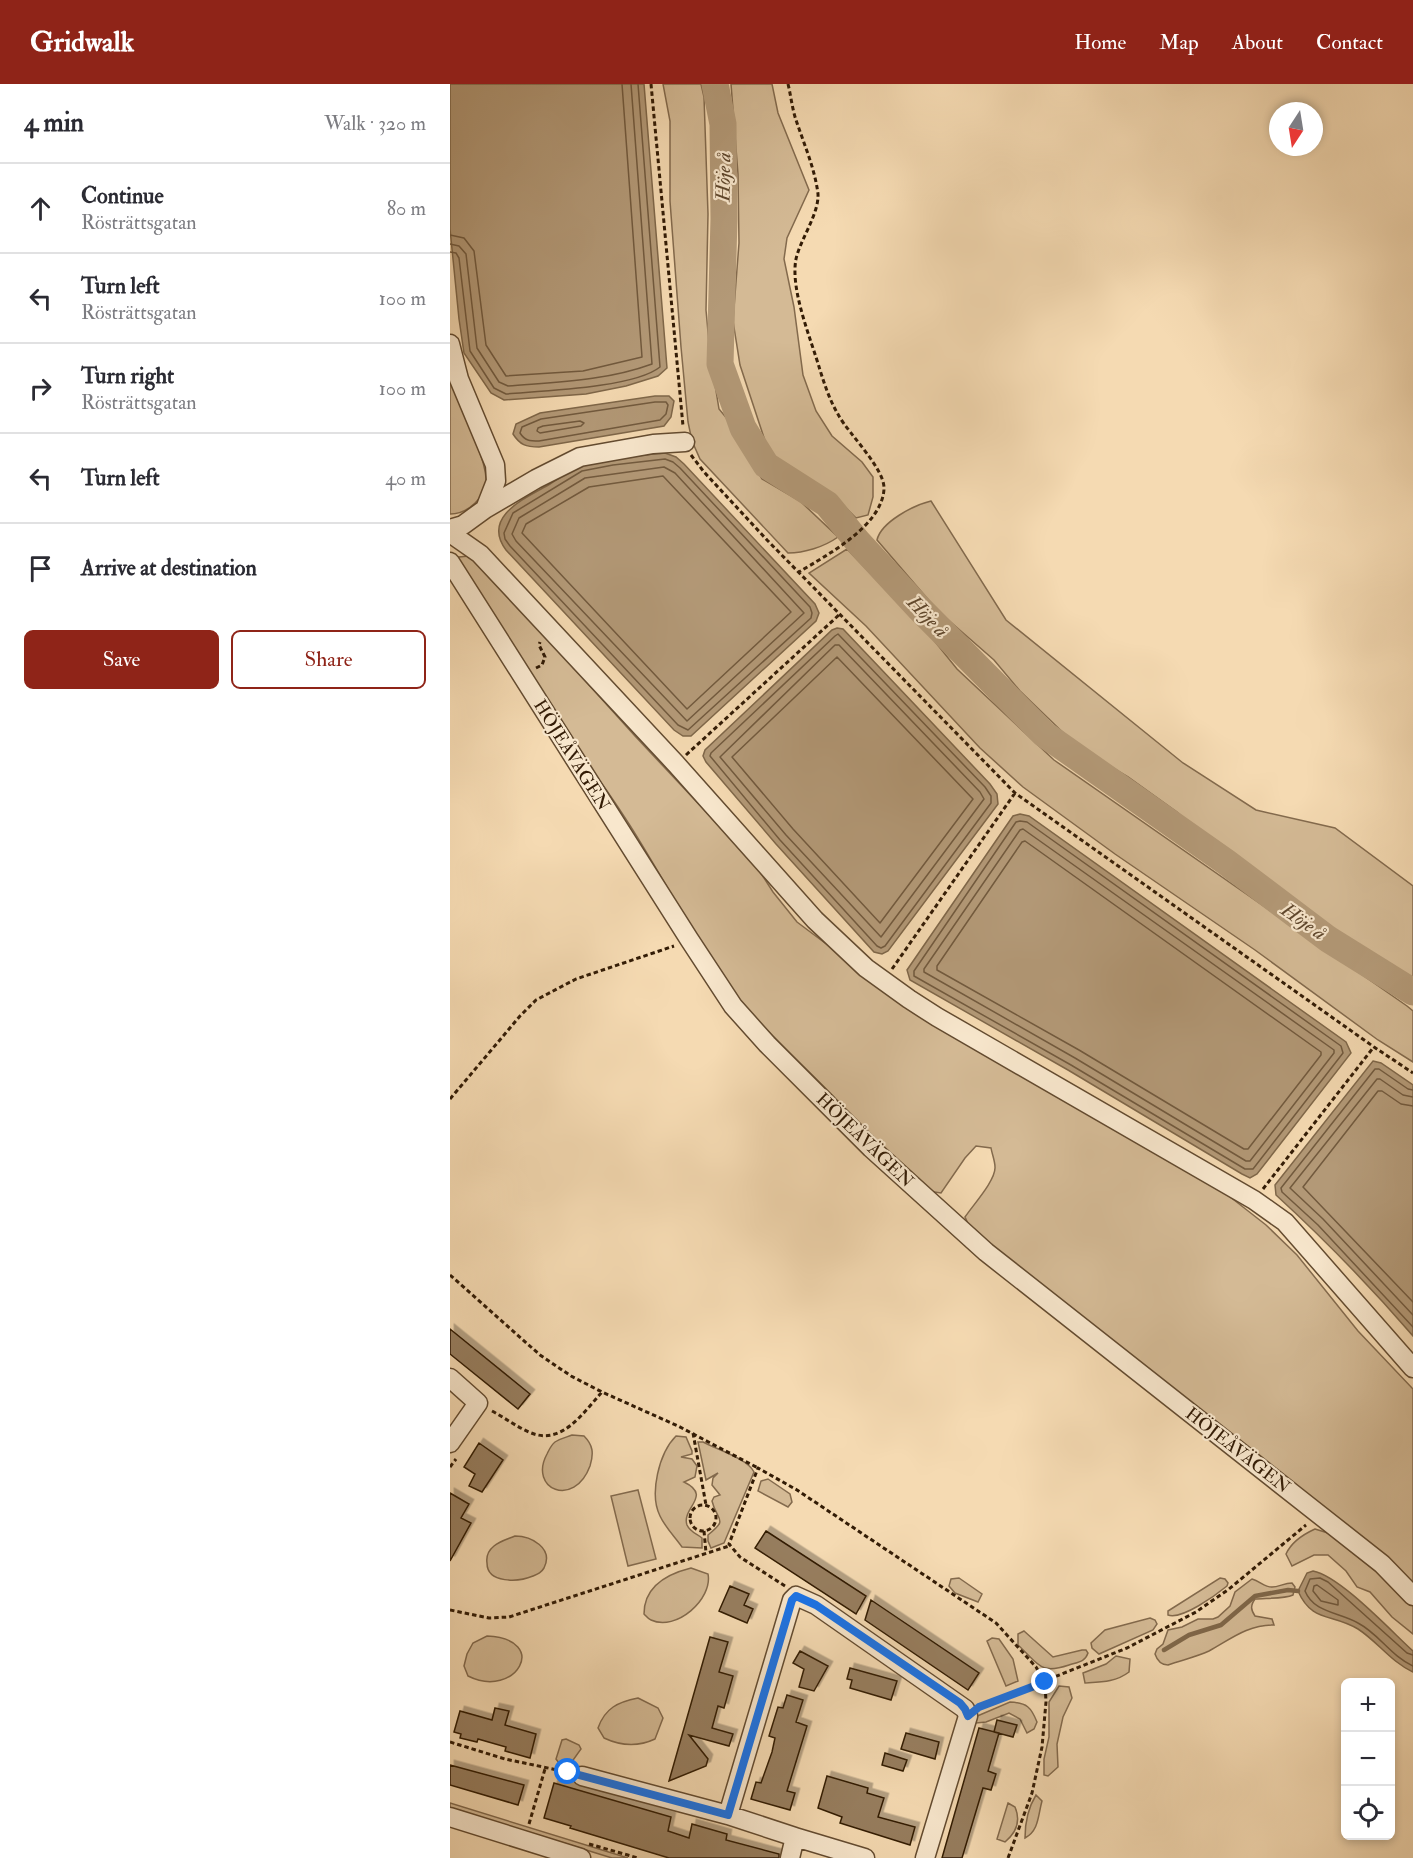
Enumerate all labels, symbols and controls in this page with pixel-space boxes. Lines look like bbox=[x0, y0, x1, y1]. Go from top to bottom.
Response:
text: Gridwalk bbox=[30, 25, 134, 60]
text: Home bbox=[1074, 29, 1126, 56]
text: Map bbox=[1159, 29, 1199, 56]
text: About bbox=[1232, 29, 1283, 56]
text: Contact bbox=[1316, 29, 1383, 56]
north arrow bbox=[1269, 102, 1323, 156]
text: 4 min bbox=[24, 107, 84, 139]
text: Walk · 320 m bbox=[324, 111, 426, 136]
water label: Höje å bbox=[711, 152, 736, 203]
text: Continue bbox=[81, 182, 164, 210]
icon: ahead bbox=[24, 192, 57, 225]
text: 80 m bbox=[387, 196, 426, 221]
text: Rösträttsgatan bbox=[81, 210, 197, 235]
text: Turn left bbox=[81, 272, 160, 300]
icon: left bbox=[24, 282, 57, 315]
text: 100 m bbox=[379, 286, 426, 311]
text: Rösträttsgatan bbox=[81, 300, 197, 325]
text: Turn right bbox=[81, 362, 174, 390]
icon: right bbox=[24, 372, 57, 405]
text: 100 m bbox=[379, 376, 426, 401]
text: Rösträttsgatan bbox=[81, 390, 197, 415]
icon: left bbox=[24, 462, 57, 495]
text: Turn left bbox=[81, 464, 160, 492]
text: 40 m bbox=[385, 466, 426, 491]
icon: arrive bbox=[24, 552, 57, 585]
text: Arrive at destination bbox=[81, 554, 257, 582]
water label: Höje å bbox=[901, 589, 954, 643]
button: Save bbox=[24, 630, 219, 689]
button: Share bbox=[231, 630, 426, 689]
street label: HÖJEÅVÄGEN bbox=[528, 695, 615, 815]
water label: Höje å bbox=[1276, 896, 1331, 946]
street label: HÖJEÅVÄGEN bbox=[811, 1088, 918, 1193]
street label: HÖJEÅVÄGEN bbox=[1181, 1402, 1295, 1499]
route end bbox=[1031, 1668, 1057, 1694]
map controls bbox=[1341, 1678, 1395, 1840]
button: + bbox=[1341, 1678, 1395, 1732]
button: − bbox=[1341, 1732, 1395, 1786]
route start bbox=[554, 1758, 580, 1784]
button: locate bbox=[1341, 1786, 1395, 1840]

